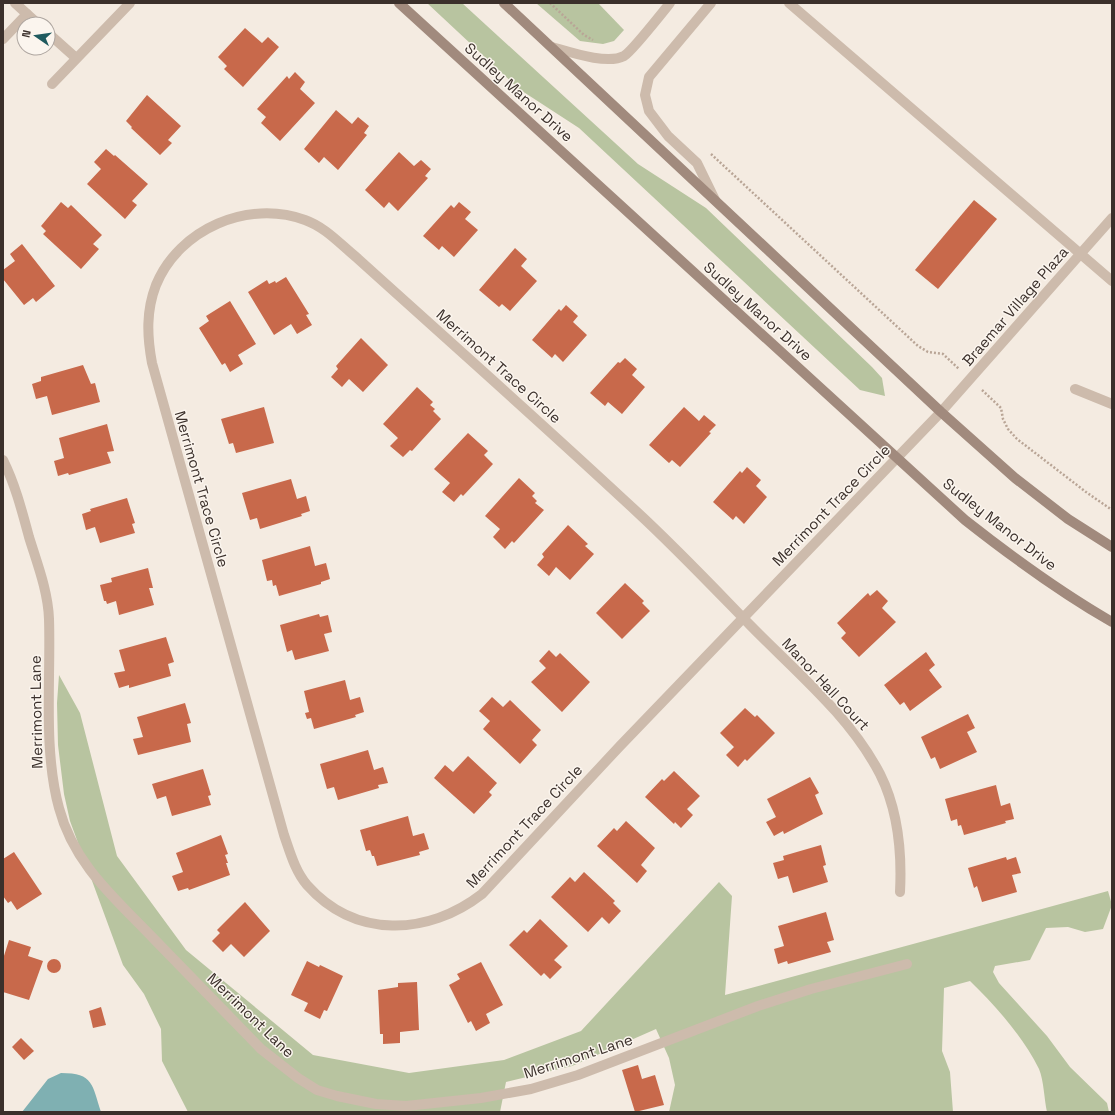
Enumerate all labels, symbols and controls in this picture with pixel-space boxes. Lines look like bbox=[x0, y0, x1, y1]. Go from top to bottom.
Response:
north arrow bbox=[16, 16, 56, 56]
text: N bbox=[19, 29, 34, 39]
street label: Sudley Manor Drive bbox=[461, 38, 577, 146]
street label: Braemar Village Plaza bbox=[958, 242, 1072, 370]
street label: Sudley Manor Drive bbox=[700, 257, 816, 365]
street label: Merrimont Trace Circle bbox=[433, 305, 566, 427]
street label: Merrimont Trace Circle bbox=[171, 409, 233, 569]
street label: Merrimont Trace Circle bbox=[768, 440, 894, 570]
street label: Sudley Manor Drive bbox=[939, 474, 1061, 574]
street label: Manor Hall Court bbox=[778, 634, 874, 734]
street label: Merrimont Lane bbox=[26, 655, 46, 769]
street label: Merrimont Trace Circle bbox=[462, 760, 586, 892]
street label: Merrimont Lane bbox=[204, 969, 299, 1061]
street label: Merrimont Lane bbox=[521, 1029, 635, 1083]

